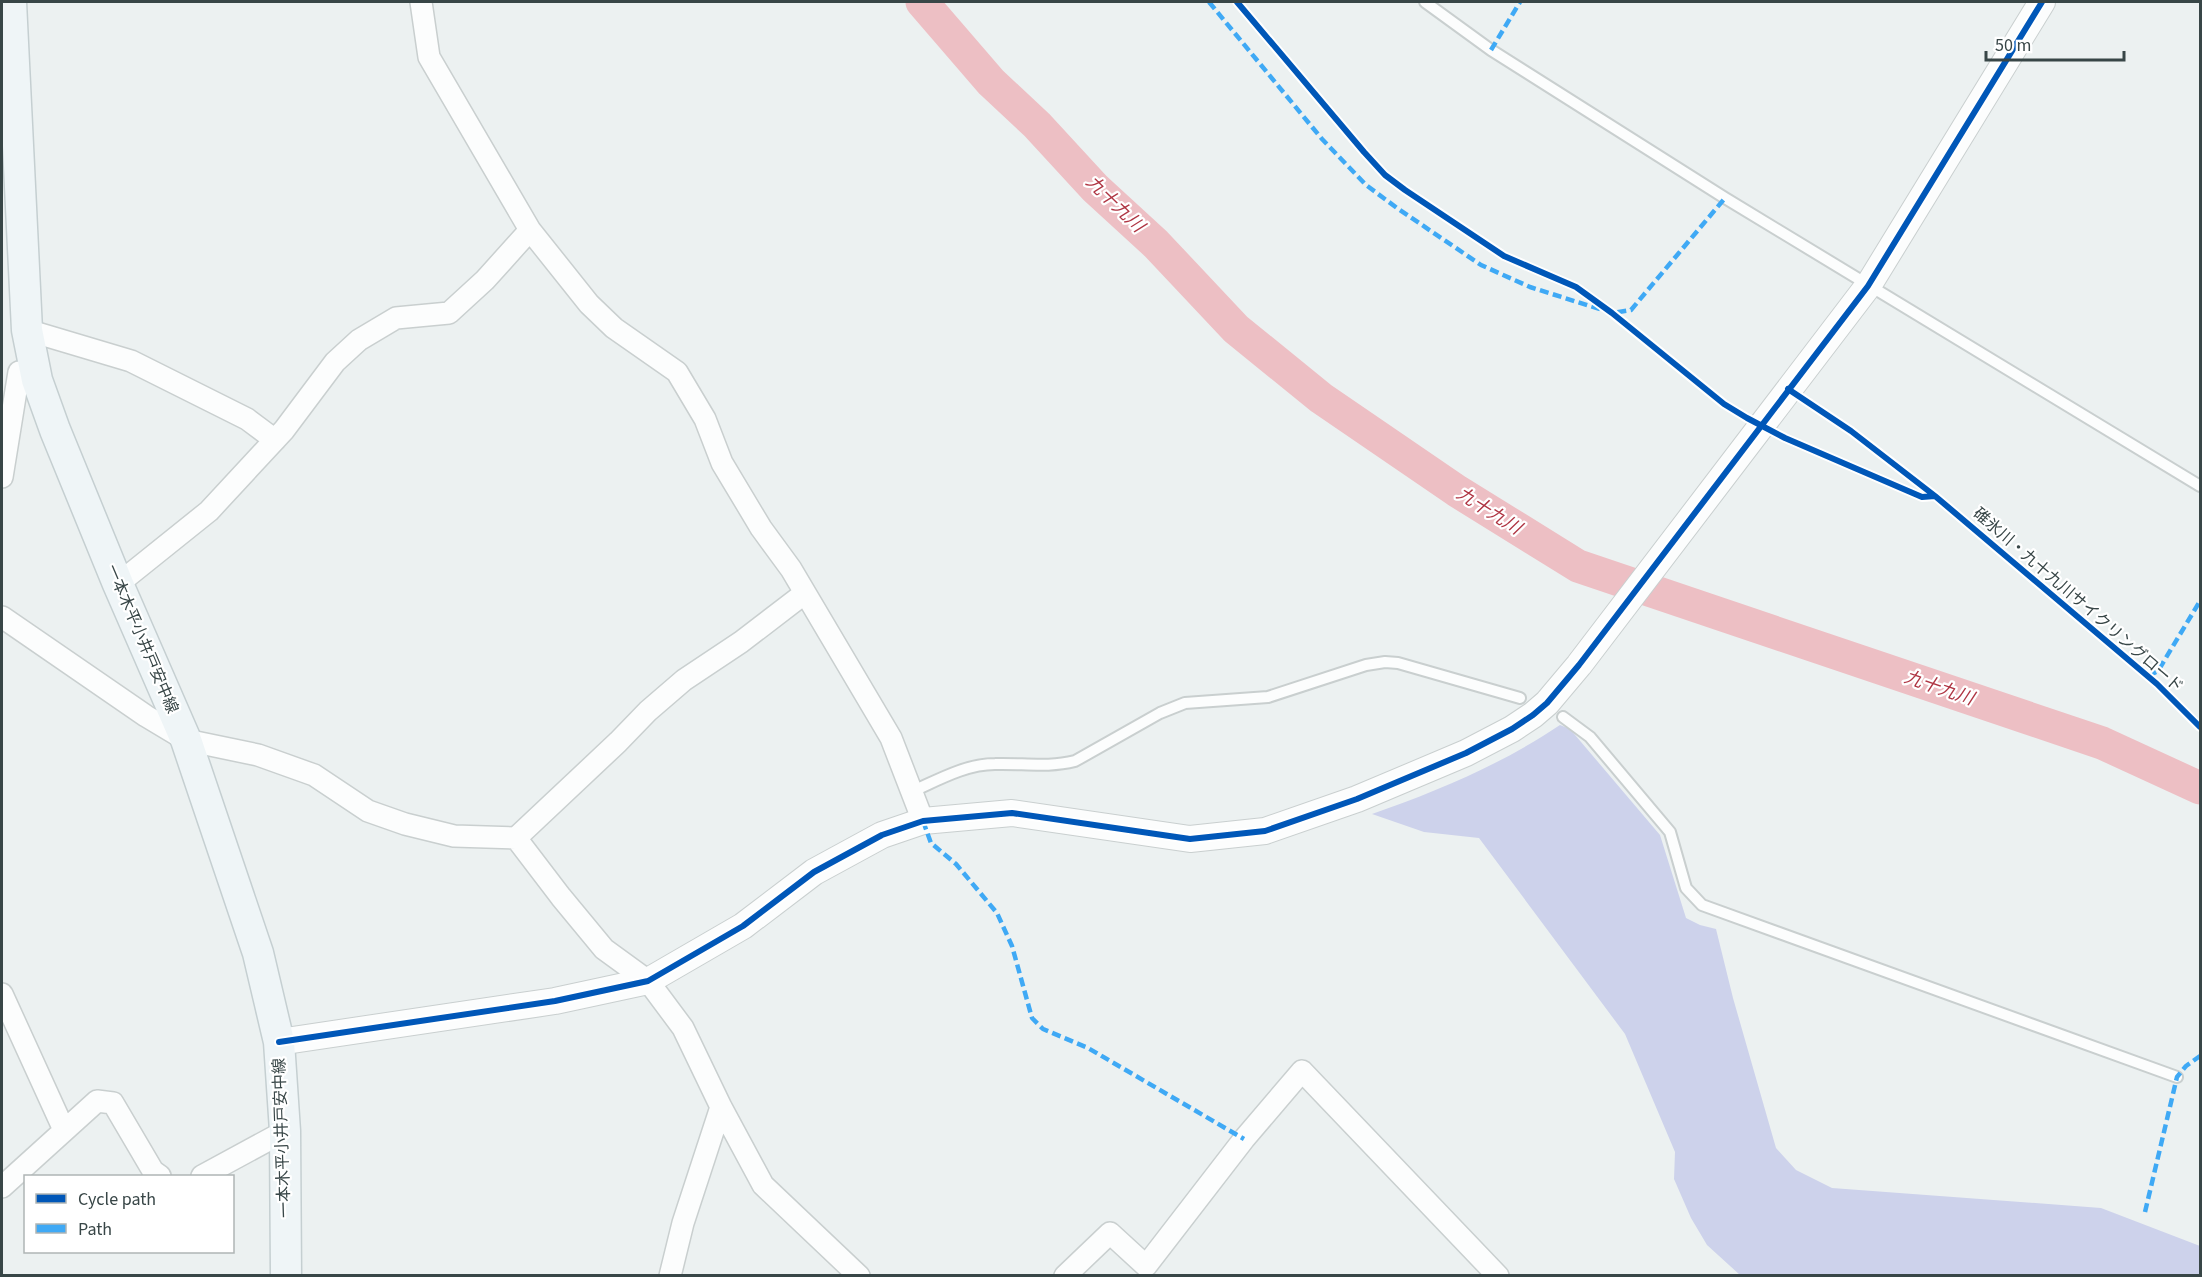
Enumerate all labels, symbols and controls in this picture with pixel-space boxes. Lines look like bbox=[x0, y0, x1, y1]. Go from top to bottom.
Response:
scale bar bbox=[1986, 24, 2124, 62]
text: 50 m bbox=[1995, 33, 2031, 58]
water label: 九十九川 bbox=[1080, 170, 1151, 239]
water label: 九十九川 bbox=[1452, 481, 1528, 542]
street label: 碓氷川・九十九川サイクリングロード bbox=[1968, 503, 2188, 697]
street label: 一本木平小井戸安中線 bbox=[101, 561, 183, 717]
water label: 九十九川 bbox=[1901, 664, 1979, 712]
street label: 一本木平小井戸安中線 bbox=[268, 1058, 296, 1218]
legend bbox=[24, 1175, 234, 1253]
text: Cycle path bbox=[78, 1187, 156, 1212]
text: Path bbox=[78, 1217, 112, 1242]

